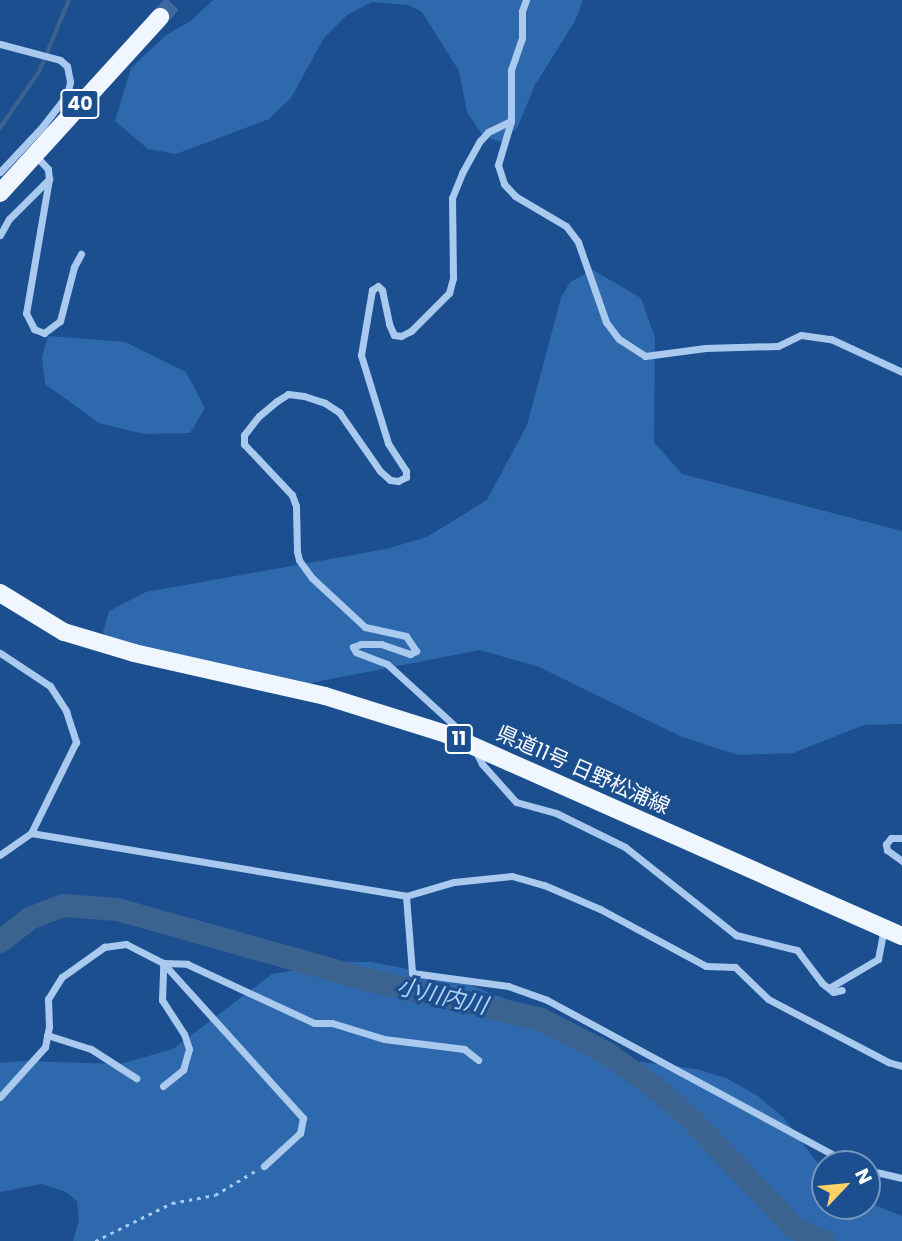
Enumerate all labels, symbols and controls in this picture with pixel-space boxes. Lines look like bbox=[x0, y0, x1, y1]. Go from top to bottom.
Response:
road number: 40 bbox=[59, 88, 101, 120]
street label: 県道11号 日野松浦線 bbox=[492, 720, 674, 820]
road number: 11 bbox=[443, 724, 475, 754]
water label: 小川内川 bbox=[394, 972, 490, 1020]
north arrow bbox=[811, 1150, 881, 1220]
text: N bbox=[848, 1164, 879, 1189]

